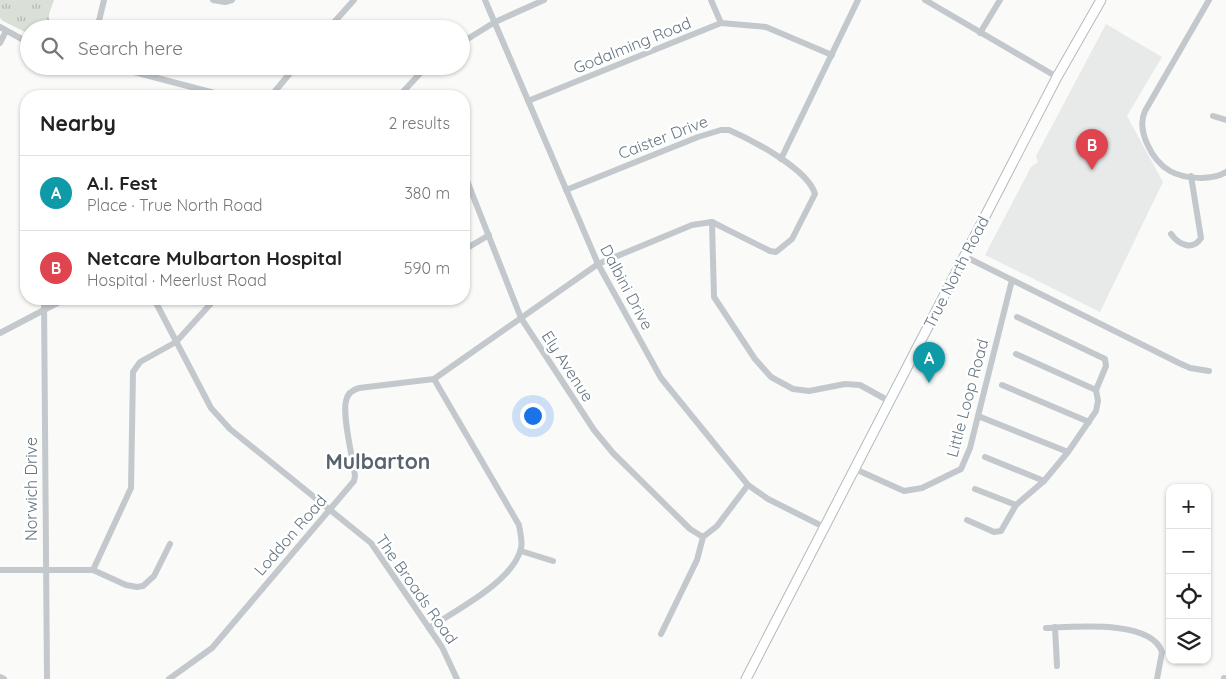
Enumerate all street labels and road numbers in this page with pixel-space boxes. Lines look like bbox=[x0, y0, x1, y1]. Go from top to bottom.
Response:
street label: Godalming Road bbox=[570, 12, 694, 78]
street label: Caister Drive bbox=[615, 111, 711, 163]
street label: True North Road bbox=[919, 212, 993, 332]
street label: Dalbini Drive bbox=[596, 241, 658, 333]
street label: Ely Avenue bbox=[538, 327, 598, 405]
street label: Little Loop Road bbox=[942, 337, 992, 459]
street label: Norwich Drive bbox=[21, 437, 41, 541]
street label: Loddon Road bbox=[249, 490, 331, 580]
street label: The Broads Road bbox=[372, 530, 462, 648]

